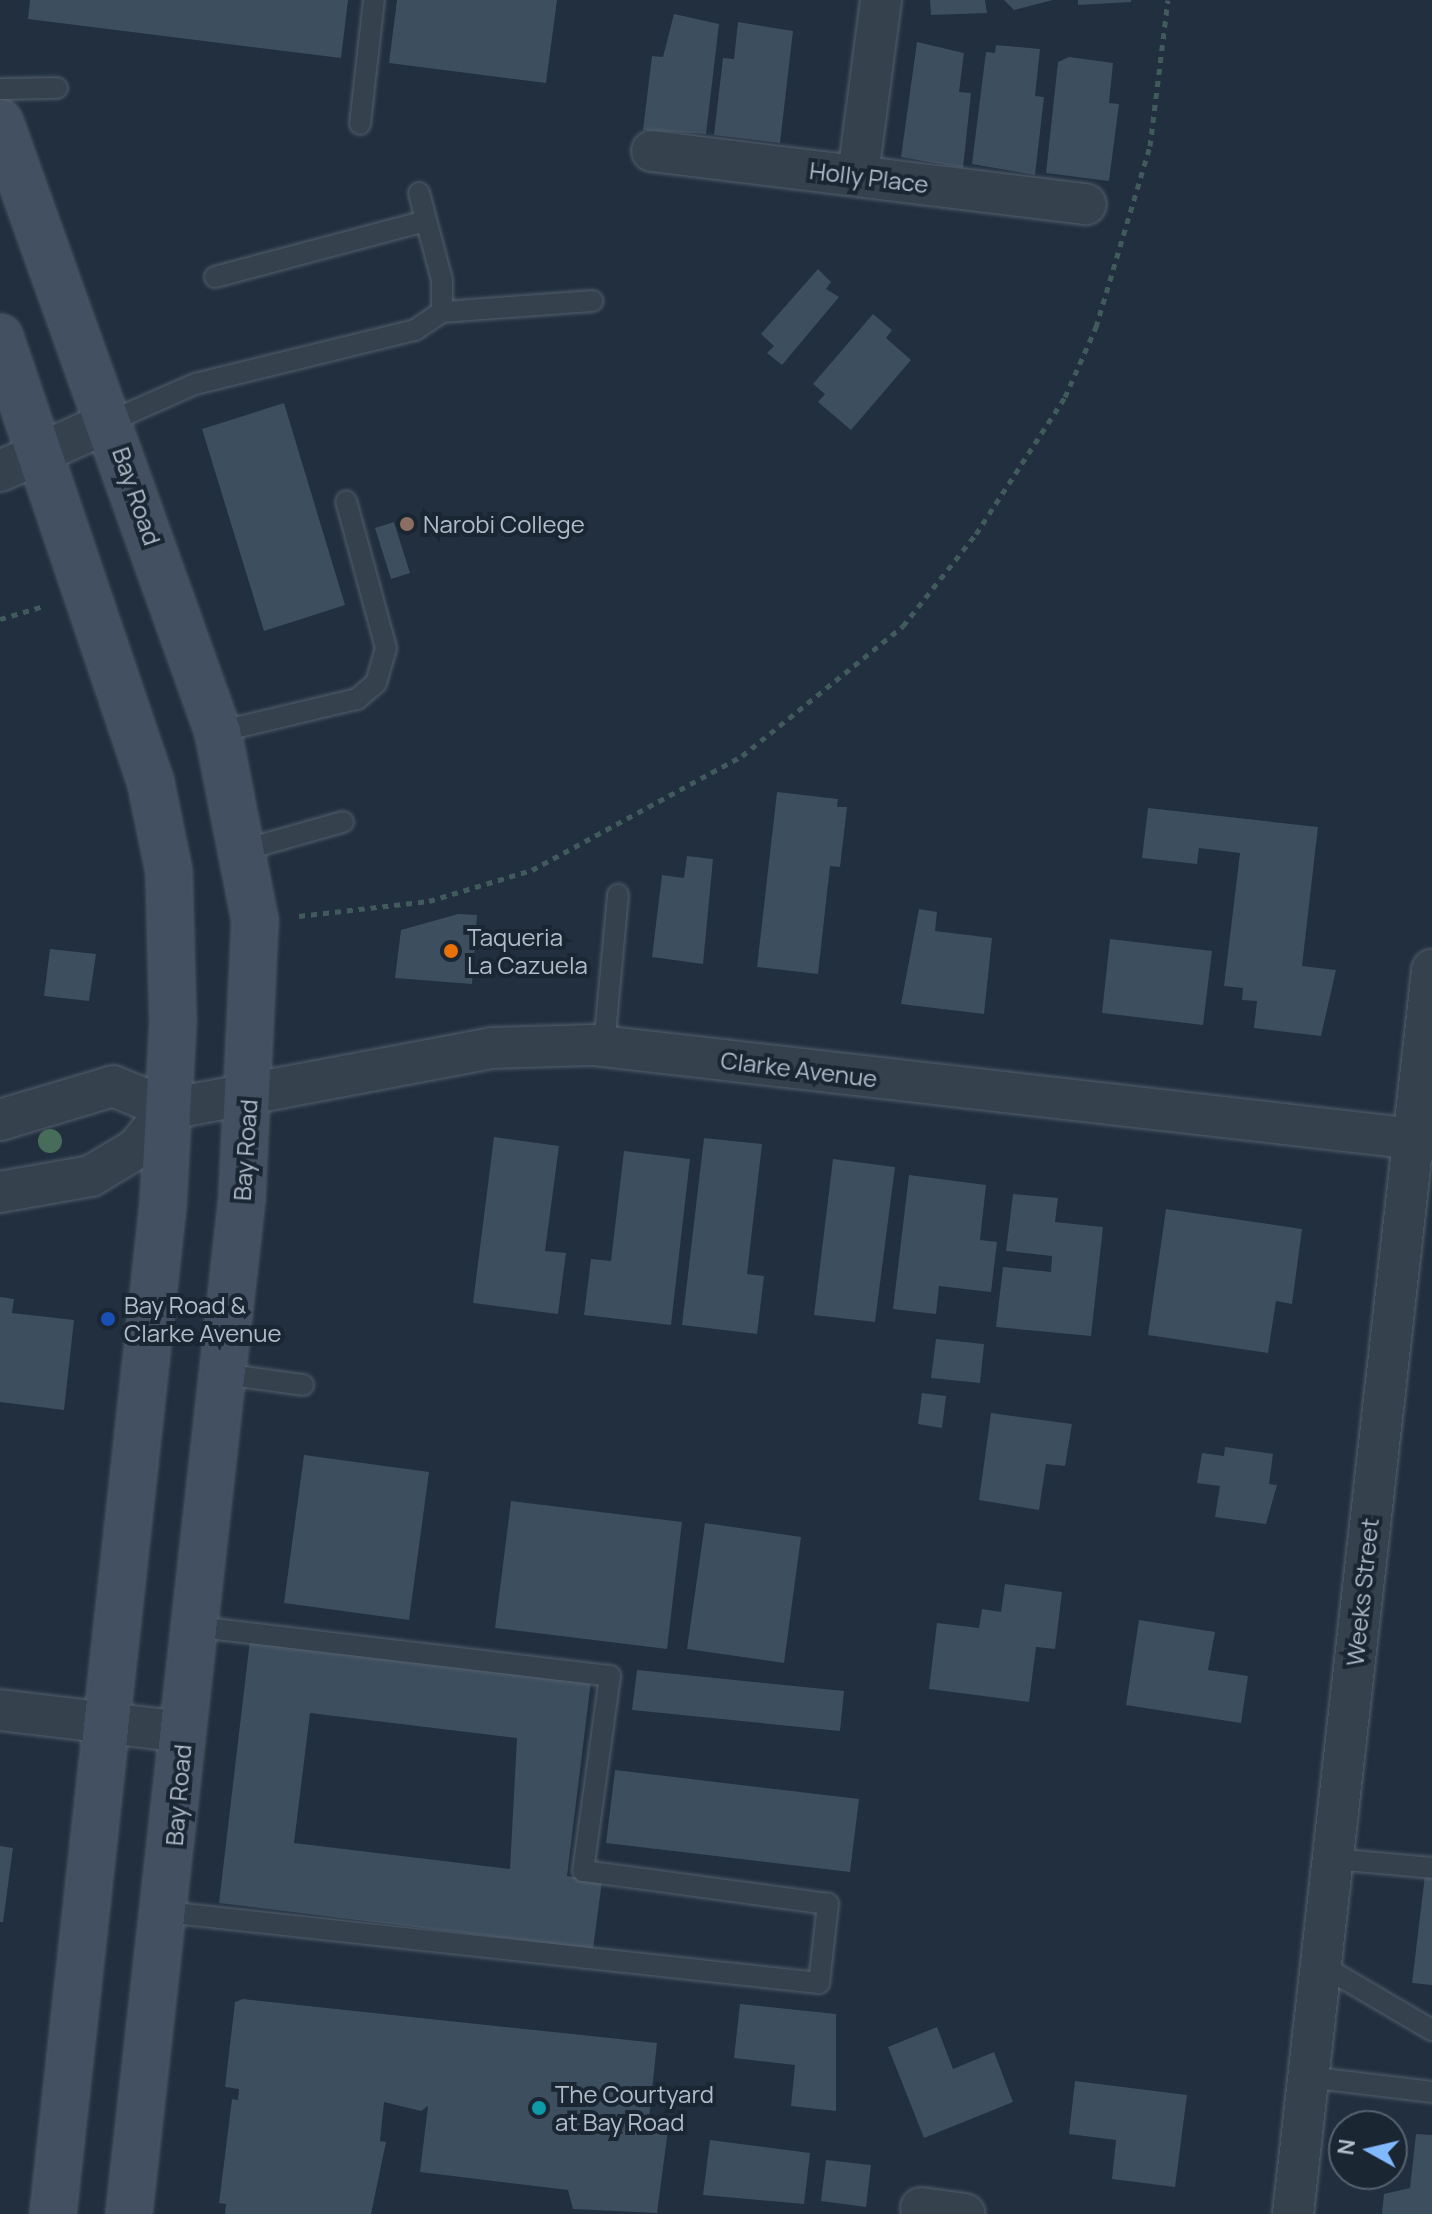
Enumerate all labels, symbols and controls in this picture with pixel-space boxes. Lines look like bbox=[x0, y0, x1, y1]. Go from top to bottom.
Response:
street label: Holly Place bbox=[808, 155, 930, 199]
street label: Bay Road bbox=[107, 443, 167, 549]
place label: Narobi College bbox=[423, 510, 585, 538]
marker: Narobi College bbox=[398, 515, 416, 533]
place label: Taqueria La Cazuela bbox=[467, 923, 588, 979]
marker: Taqueria La Cazuela bbox=[442, 942, 460, 960]
street label: Clarke Avenue bbox=[719, 1045, 879, 1093]
street label: Bay Road bbox=[227, 1098, 263, 1202]
place label: Bay Road & Clarke Avenue bbox=[124, 1291, 281, 1347]
marker: Bay Road & Clarke Avenue bbox=[99, 1310, 117, 1328]
street label: Weeks Street bbox=[1340, 1517, 1384, 1667]
street label: Bay Road bbox=[159, 1743, 197, 1847]
place label: The Courtyard at Bay Road bbox=[555, 2080, 714, 2136]
marker: The Courtyard at Bay Road bbox=[530, 2099, 548, 2117]
north arrow bbox=[1328, 2110, 1408, 2190]
text: N bbox=[1330, 2137, 1362, 2157]

